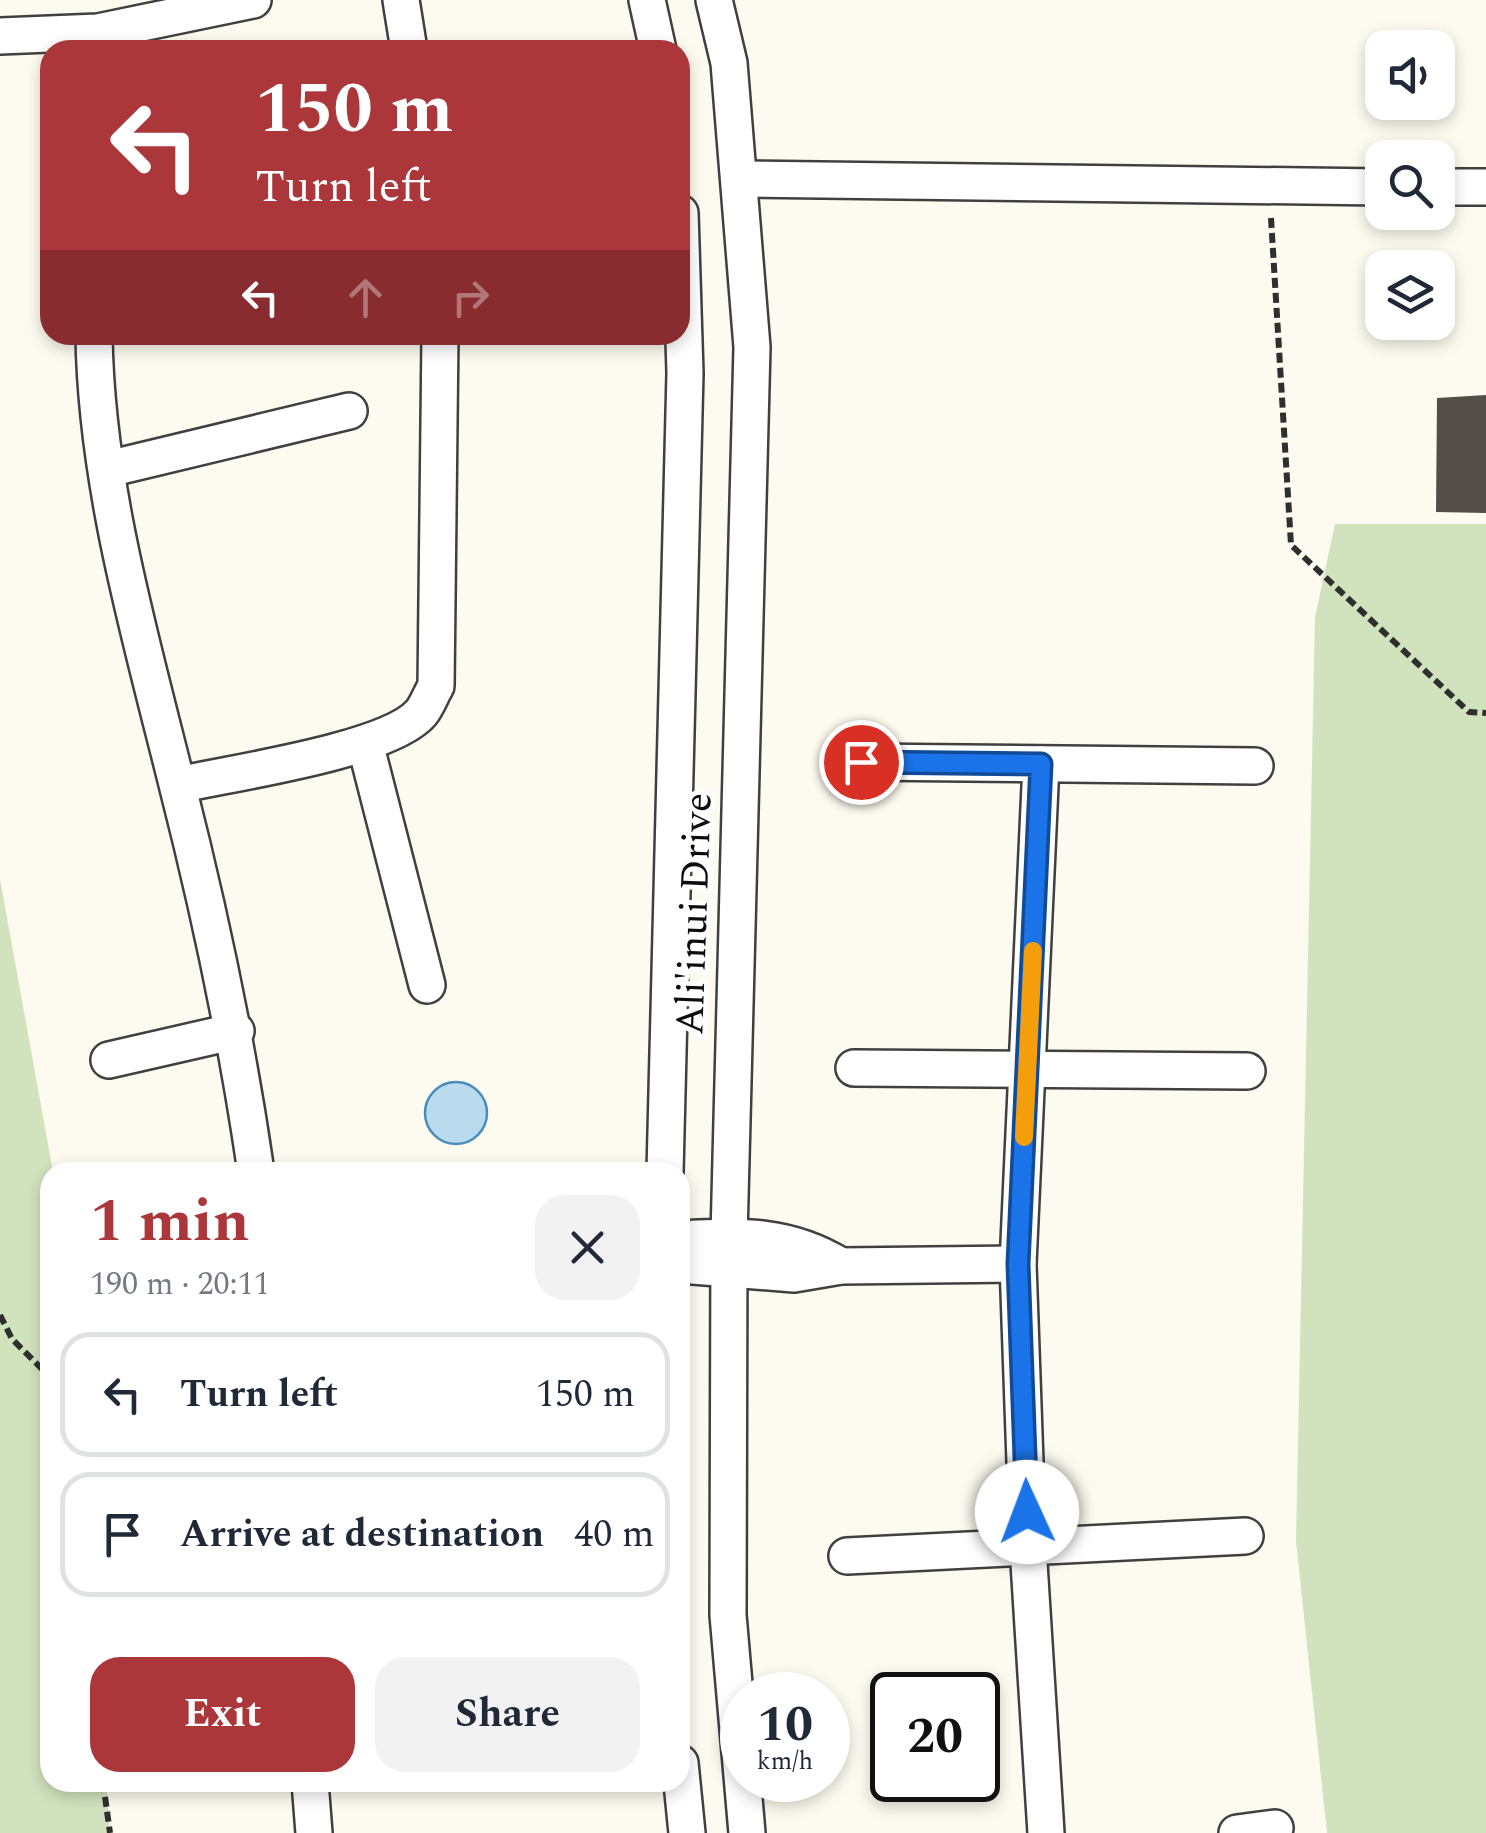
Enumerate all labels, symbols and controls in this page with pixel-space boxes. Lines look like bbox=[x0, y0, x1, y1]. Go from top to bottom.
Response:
map controls bbox=[1365, 30, 1455, 340]
button: sound bbox=[1365, 30, 1455, 120]
text: 150 m bbox=[255, 57, 453, 163]
icon: left bbox=[90, 80, 220, 210]
button: search bbox=[1365, 140, 1455, 230]
text: Turn left bbox=[255, 153, 432, 222]
button: layers bbox=[1365, 250, 1455, 340]
icon: left bbox=[233, 270, 288, 325]
icon: ahead bbox=[338, 270, 393, 325]
icon: right bbox=[443, 270, 498, 325]
pin bbox=[819, 720, 904, 805]
icon: arrive bbox=[834, 735, 889, 790]
street label: Ali'inui Drive bbox=[660, 792, 730, 1036]
text: 1 min bbox=[90, 1176, 250, 1268]
button: close bbox=[535, 1195, 640, 1300]
text: 190 m · 20:11 bbox=[90, 1260, 270, 1309]
text: Turn left bbox=[180, 1366, 338, 1424]
text: 150 m bbox=[536, 1366, 635, 1424]
icon: left bbox=[95, 1367, 150, 1422]
position arrow bbox=[975, 1460, 1079, 1564]
text: Arrive at destination bbox=[180, 1506, 544, 1564]
text: 40 m bbox=[574, 1506, 654, 1564]
icon: arrive bbox=[95, 1507, 150, 1562]
button: Exit bbox=[90, 1657, 355, 1772]
button: Share bbox=[375, 1657, 640, 1772]
speed limit sign: 20 bbox=[870, 1672, 1000, 1802]
text: 10 bbox=[757, 1687, 813, 1763]
text: km/h bbox=[757, 1743, 813, 1781]

